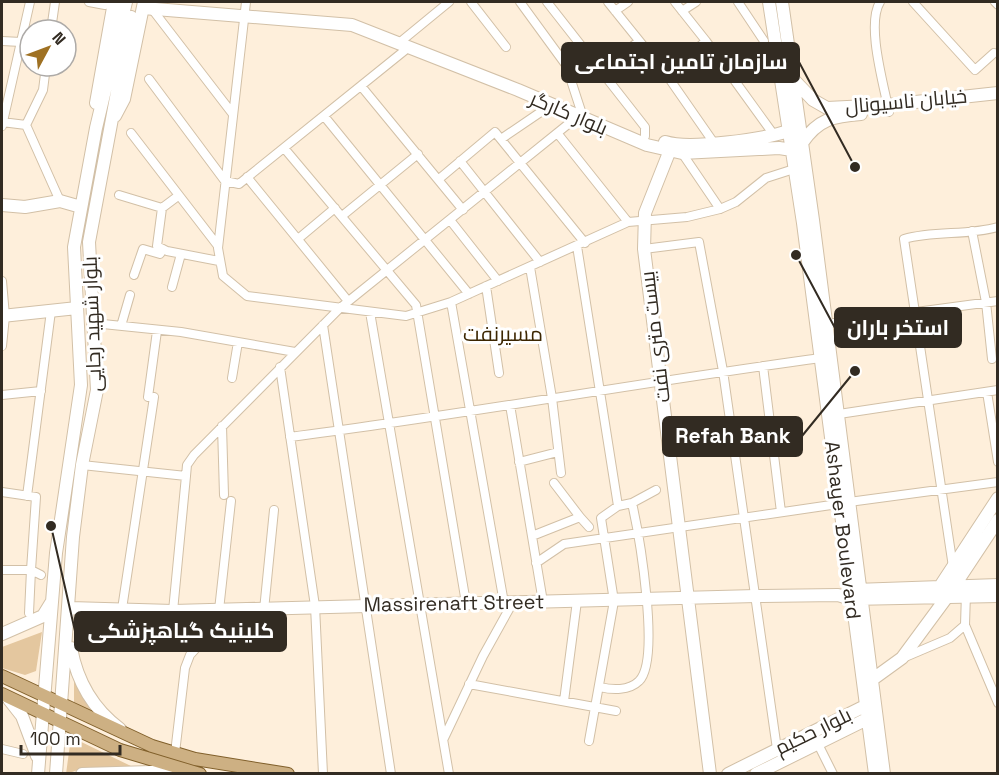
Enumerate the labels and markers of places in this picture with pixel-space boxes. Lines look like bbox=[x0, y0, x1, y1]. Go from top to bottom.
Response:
callout: سازمان تامین اجتماعی bbox=[562, 43, 799, 82]
callout: استخر باران bbox=[835, 308, 961, 347]
callout: Refah Bank bbox=[663, 417, 802, 456]
callout: کلینیک گیاهپزشکی bbox=[75, 612, 286, 651]

